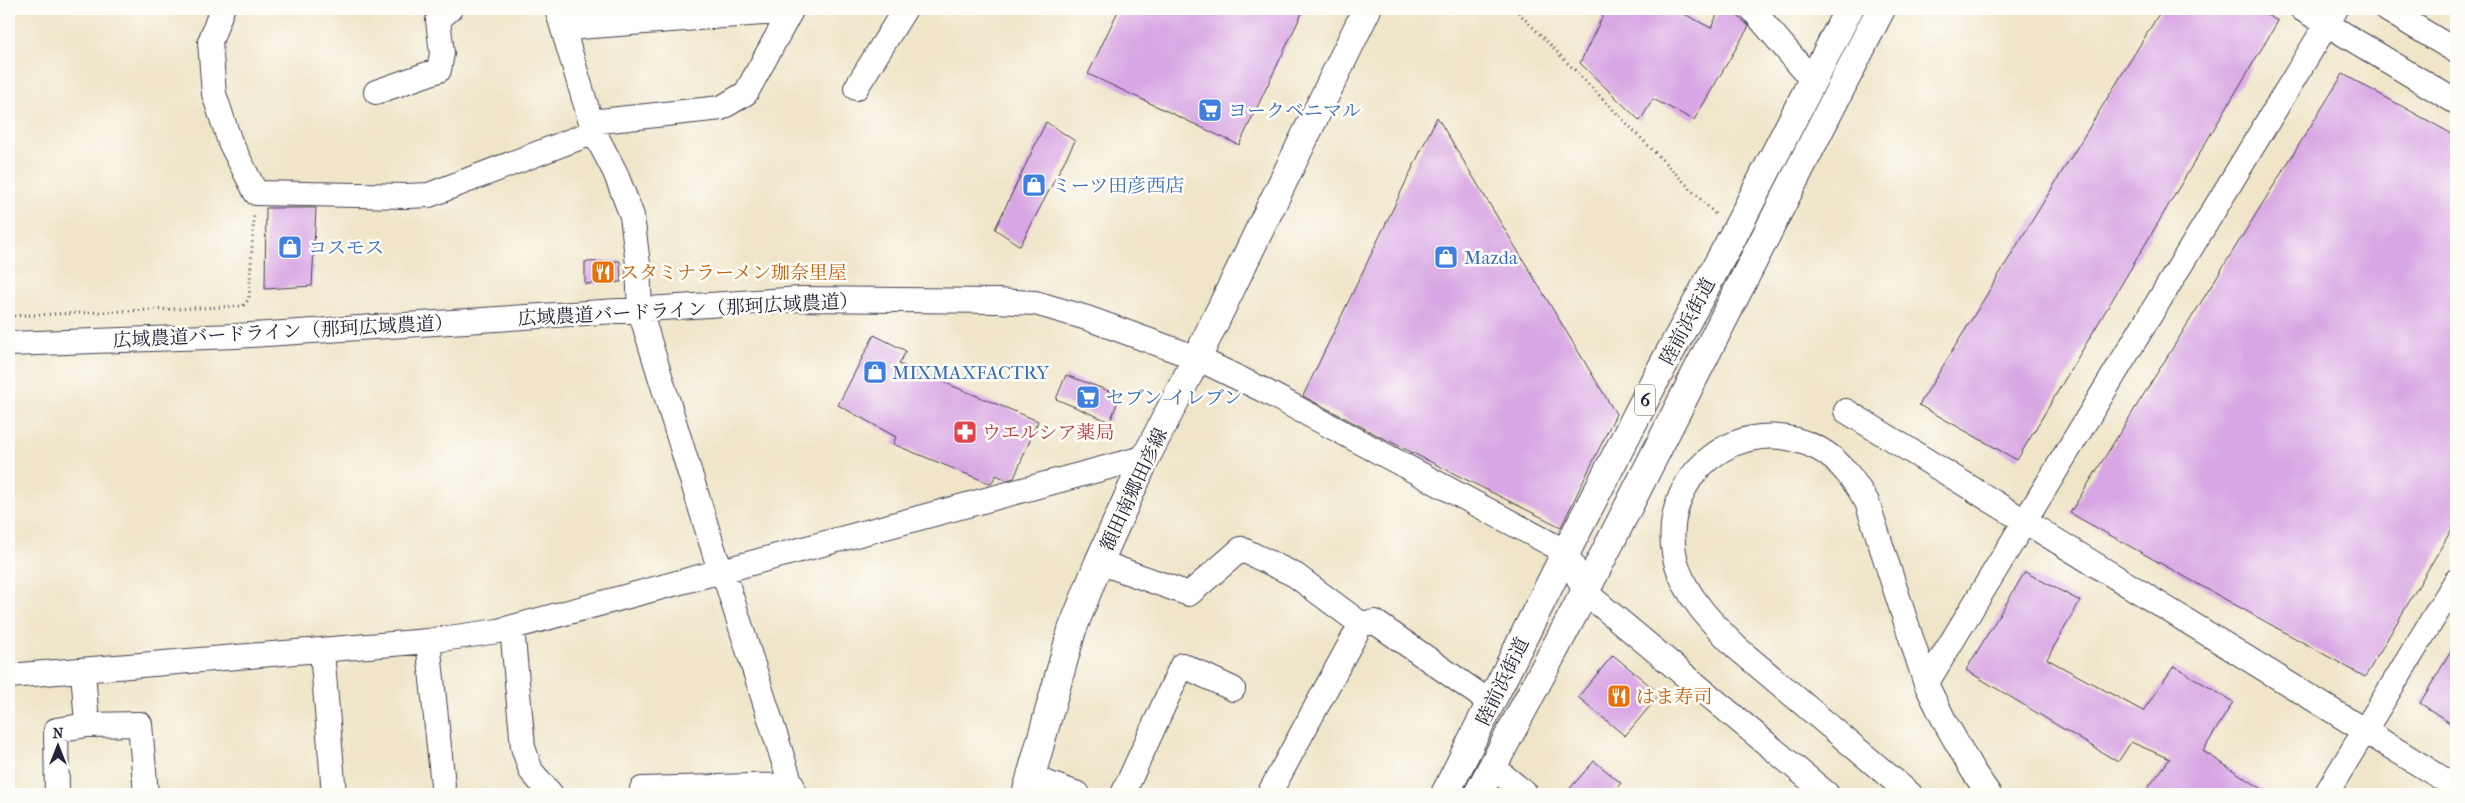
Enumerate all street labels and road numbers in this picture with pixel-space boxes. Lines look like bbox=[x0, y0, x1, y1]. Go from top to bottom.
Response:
street label: 陸前浜街道 bbox=[1656, 274, 1720, 369]
street label: 広域農道バードライン（那珂広域農道） bbox=[517, 290, 859, 330]
street label: 広域農道バードライン（那珂広域農道） bbox=[112, 312, 454, 352]
road number: 6 bbox=[1635, 384, 1655, 416]
street label: 額田南郷田彦線 bbox=[1096, 424, 1172, 554]
street label: 陸前浜街道 bbox=[1472, 634, 1534, 729]

